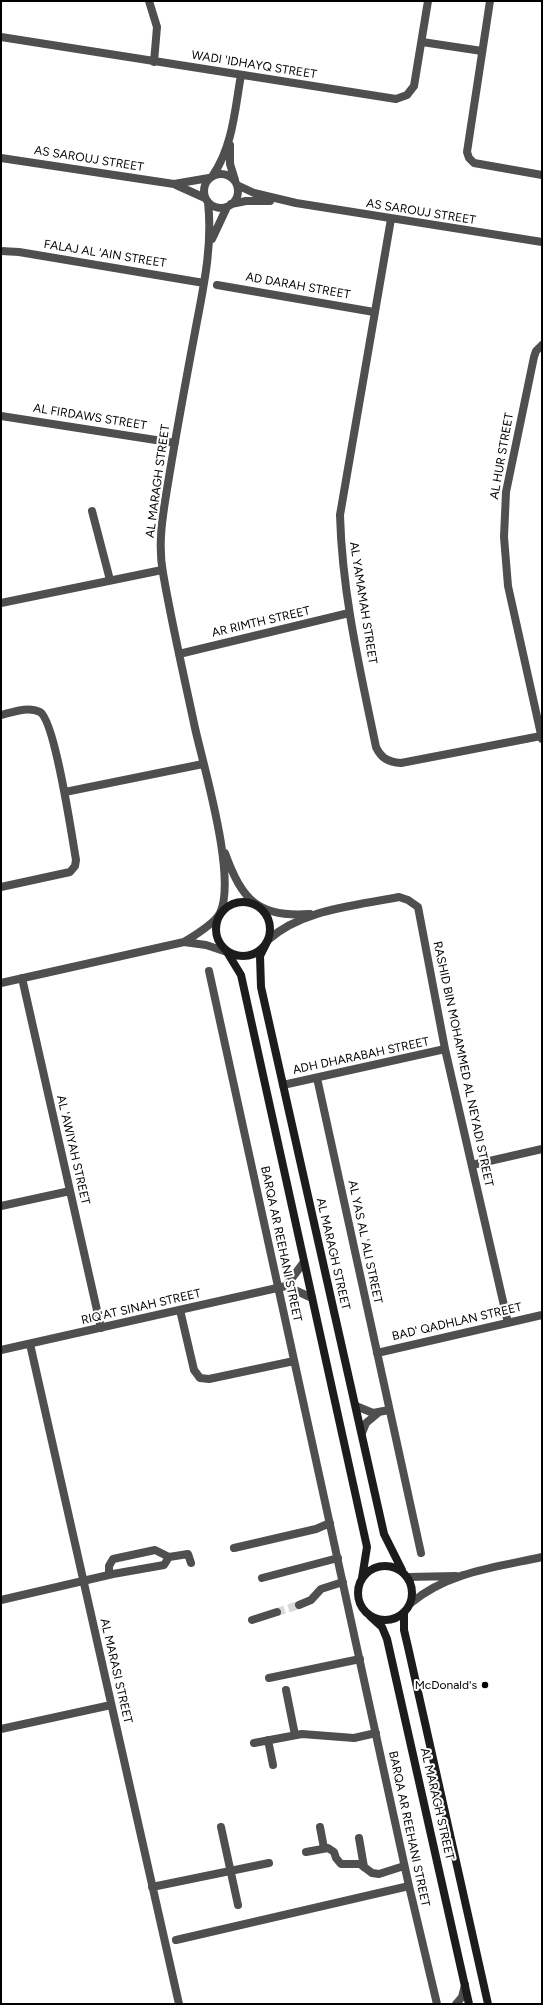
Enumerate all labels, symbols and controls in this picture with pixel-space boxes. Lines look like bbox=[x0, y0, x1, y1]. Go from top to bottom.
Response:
street label: WADI 'IDHAYQ STREET bbox=[190, 48, 318, 82]
street label: AS SAROUJ STREET bbox=[33, 143, 145, 175]
street label: AS SAROUJ STREET bbox=[365, 196, 477, 228]
street label: FALAJ AL 'AIN STREET bbox=[43, 237, 167, 271]
street label: AD DARAH STREET bbox=[245, 270, 351, 302]
street label: AL FIRDAWS STREET bbox=[32, 401, 148, 433]
street label: AL HUR STREET bbox=[487, 412, 517, 500]
street label: AL MARAGH STREET bbox=[143, 423, 173, 539]
street label: AL YAMAMAH STREET bbox=[346, 541, 380, 665]
street label: AR RIMTH STREET bbox=[210, 604, 312, 640]
street label: RASHID BIN MOHAMMED AL NEYADI STREET bbox=[430, 940, 496, 1188]
street label: ADH DHARABAH STREET bbox=[291, 1034, 431, 1078]
street label: AL 'AWIYAH STREET bbox=[53, 1094, 93, 1206]
street label: BARQA AR REEHANI STREET bbox=[257, 1165, 305, 1323]
street label: AL YAS AL 'ALI STREET bbox=[345, 1179, 385, 1305]
street label: AL MARAGH STREET bbox=[313, 1197, 353, 1311]
street label: RIQ'AT SINAH STREET bbox=[80, 1286, 202, 1328]
street label: BAD' QADHLAN STREET bbox=[391, 1300, 523, 1344]
street label: AL MARASI STREET bbox=[97, 1617, 135, 1725]
place label: McDonald's bbox=[415, 1678, 477, 1692]
marker: McDonald's bbox=[480, 1680, 490, 1690]
street label: AL MARAGH STREET bbox=[417, 1747, 457, 1861]
street label: BARQA AR REEHANI STREET bbox=[385, 1750, 433, 1908]

